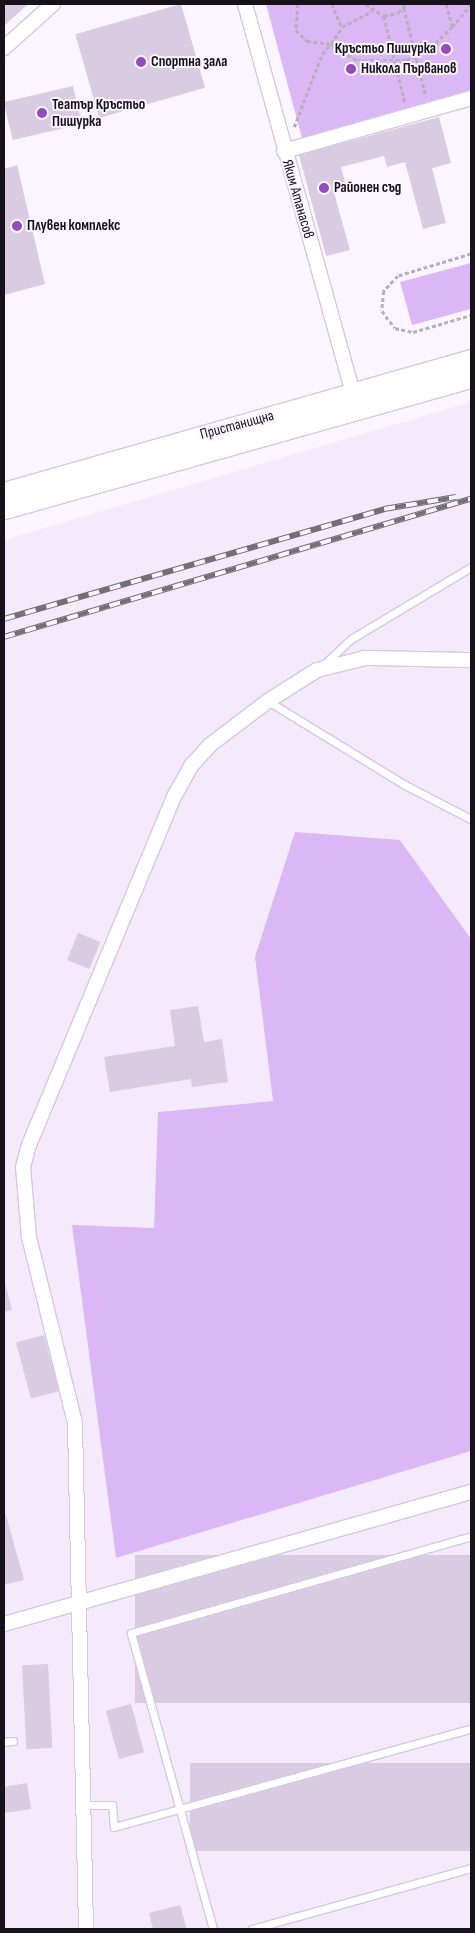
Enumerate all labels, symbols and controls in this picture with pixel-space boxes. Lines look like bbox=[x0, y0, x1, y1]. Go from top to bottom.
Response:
place label: Кръстьо Пишурка bbox=[335, 40, 436, 58]
marker: Кръстьо Пишурка bbox=[440, 43, 452, 55]
place label: Спортна зала bbox=[151, 53, 227, 71]
marker: Спортна зала bbox=[135, 56, 147, 68]
place label: Никола Първанов bbox=[361, 60, 456, 78]
marker: Никола Първанов bbox=[345, 63, 357, 75]
place label: Театър Кръстьо Пишурка bbox=[52, 95, 145, 130]
marker: Театър Кръстьо Пишурка bbox=[36, 107, 48, 119]
street label: Яким Атанасов bbox=[278, 158, 318, 240]
place label: Районен съд bbox=[334, 179, 401, 197]
marker: Районен съд bbox=[318, 182, 330, 194]
place label: Плувен комплекс bbox=[27, 217, 120, 235]
marker: Плувен комплекс bbox=[11, 220, 23, 232]
street label: Пристанищна bbox=[198, 407, 276, 443]

